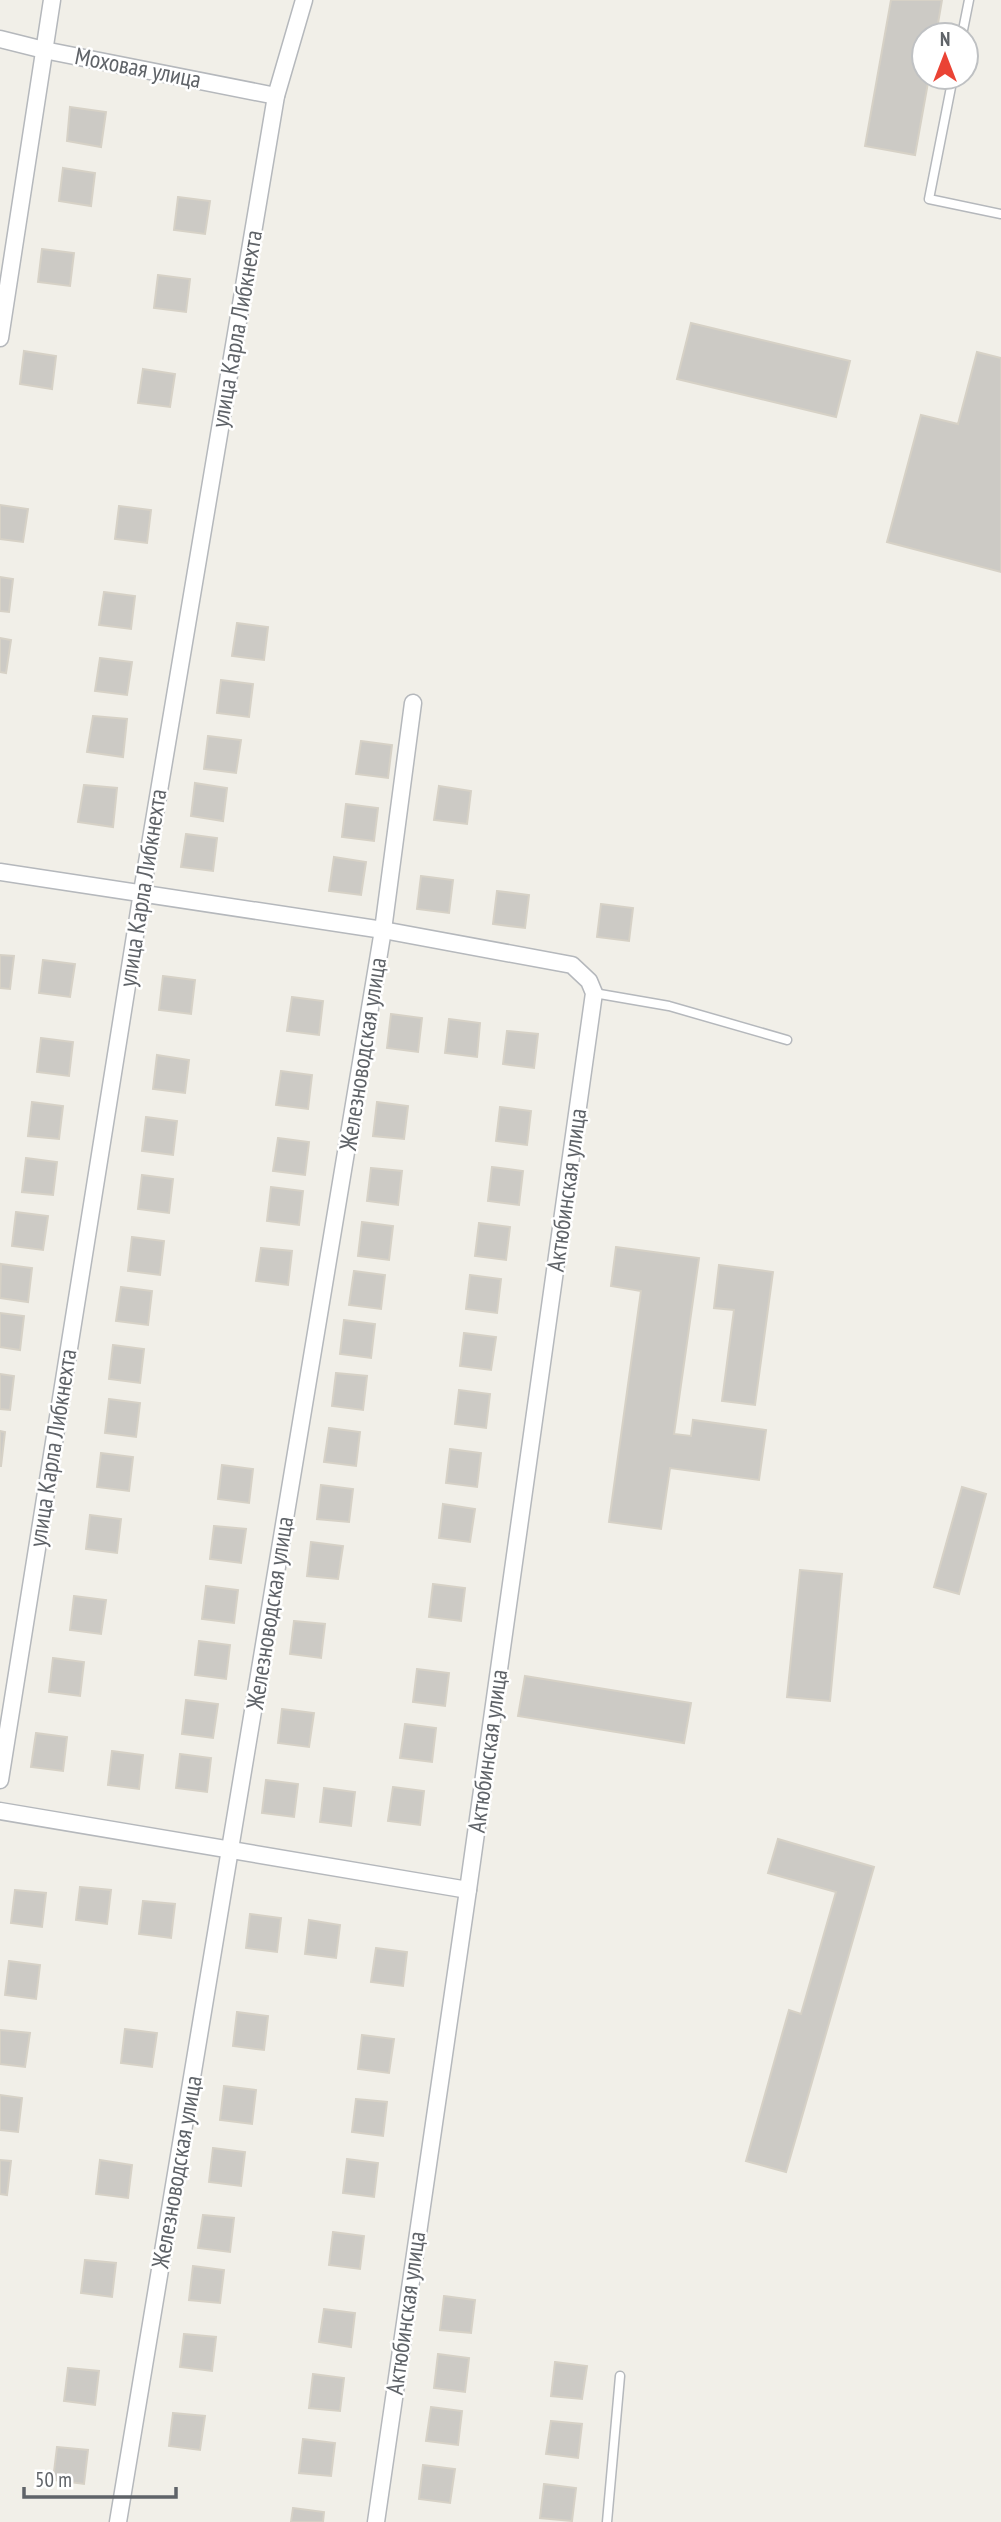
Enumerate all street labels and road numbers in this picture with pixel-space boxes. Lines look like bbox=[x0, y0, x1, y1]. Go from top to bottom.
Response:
street label: Моховая улица bbox=[72, 40, 204, 95]
street label: улица Карла Либкнехта bbox=[204, 228, 269, 430]
street label: улица Карла Либкнехта bbox=[112, 787, 173, 989]
street label: Железноводская улица bbox=[332, 955, 393, 1154]
street label: Актюбинская улица bbox=[540, 1106, 593, 1274]
street label: улица Карла Либкнехта bbox=[22, 1347, 83, 1549]
street label: Железноводская улица bbox=[239, 1514, 300, 1713]
street label: Актюбинская улица bbox=[461, 1667, 514, 1835]
street label: Железноводская улица bbox=[144, 2073, 209, 2272]
street label: Актюбинская улица bbox=[379, 2229, 432, 2397]

